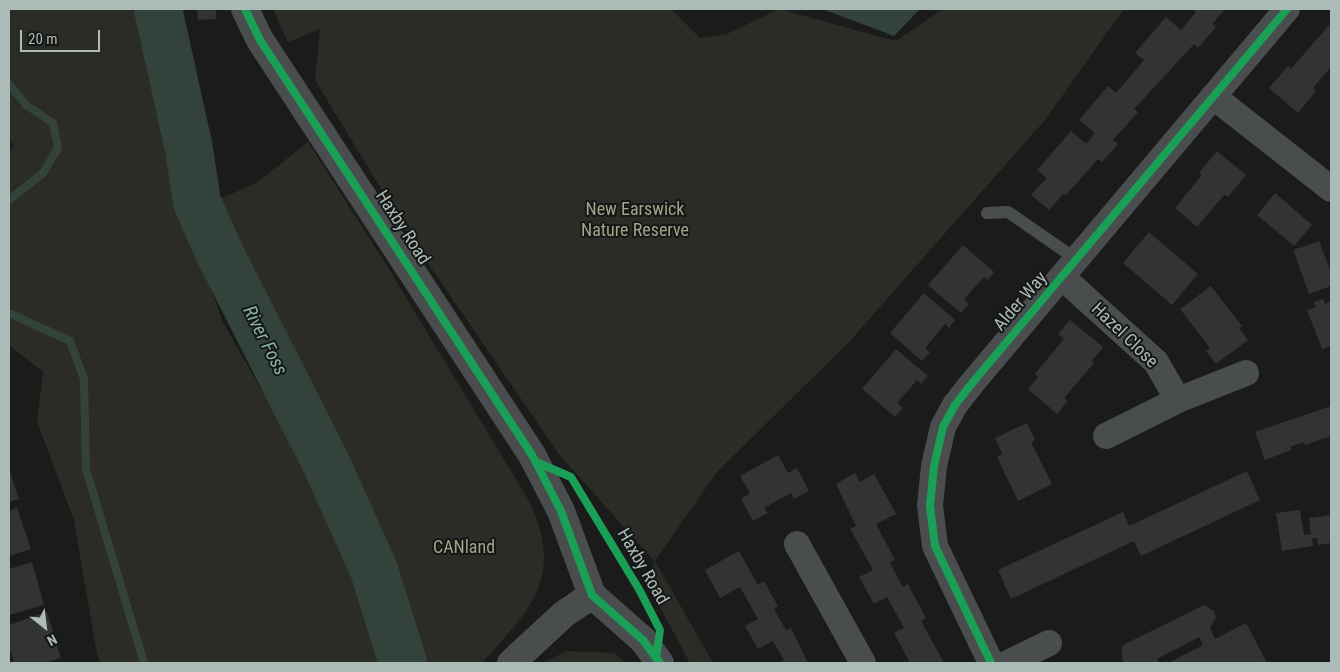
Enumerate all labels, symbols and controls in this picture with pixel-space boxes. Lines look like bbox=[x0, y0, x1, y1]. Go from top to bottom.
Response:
scale bar bbox=[22, 20, 102, 52]
text: 20 m bbox=[28, 30, 58, 48]
street label: Haxby Road bbox=[370, 187, 434, 269]
park label: New Earswick Nature Reserve bbox=[581, 199, 689, 242]
street label: Alder Way bbox=[990, 268, 1052, 336]
street label: Hazel Close bbox=[1086, 299, 1162, 373]
water label: River Foss bbox=[237, 302, 291, 380]
street label: Haxby Road bbox=[612, 525, 672, 609]
park label: CANland bbox=[433, 537, 495, 559]
north arrow bbox=[20, 602, 70, 652]
text: N bbox=[45, 631, 60, 649]

